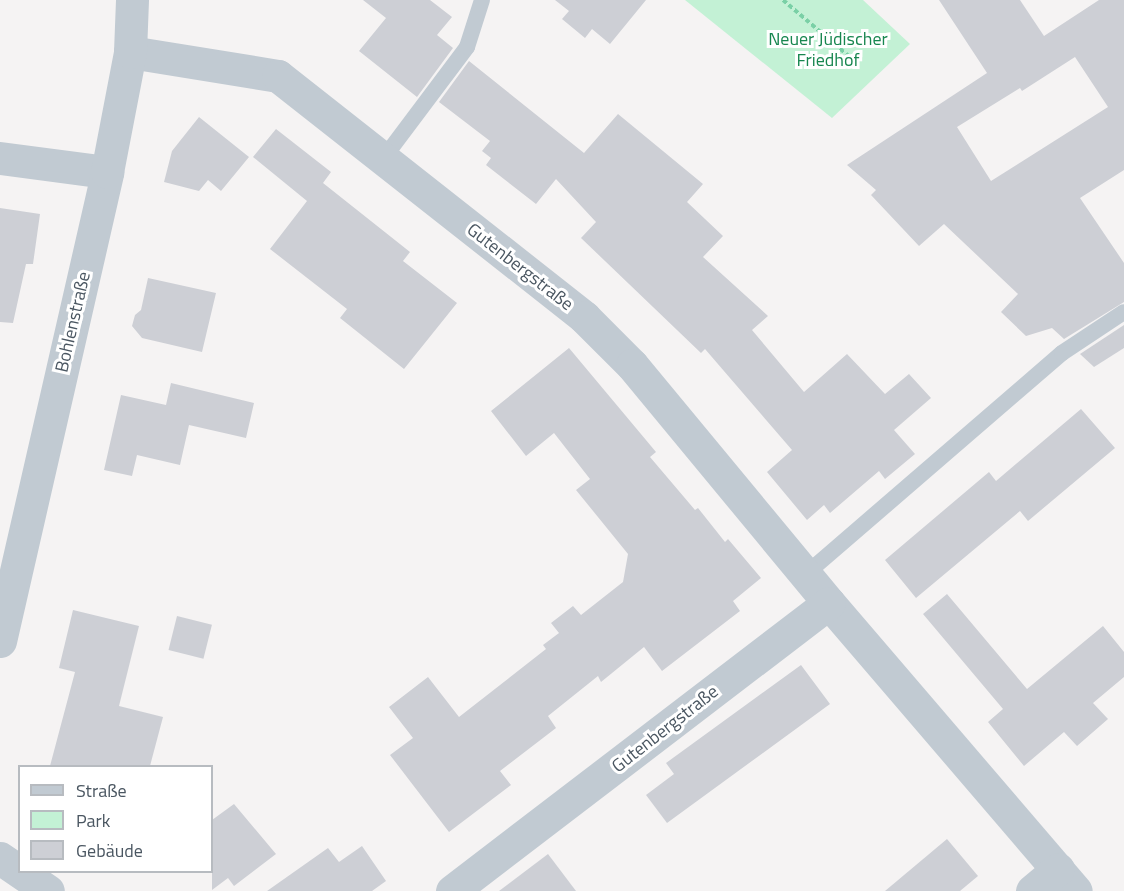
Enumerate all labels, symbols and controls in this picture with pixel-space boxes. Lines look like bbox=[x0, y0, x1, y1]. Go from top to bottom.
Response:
park label: Neuer Jüdischer Friedhof bbox=[768, 29, 888, 72]
street label: Gutenbergstraße bbox=[463, 219, 577, 315]
street label: Bohlenstraße bbox=[51, 270, 95, 374]
street label: Gutenbergstraße bbox=[608, 681, 722, 777]
legend bbox=[18, 765, 213, 873]
text: Straße bbox=[76, 777, 127, 804]
text: Park bbox=[76, 807, 110, 834]
text: Gebäude bbox=[76, 837, 143, 864]

